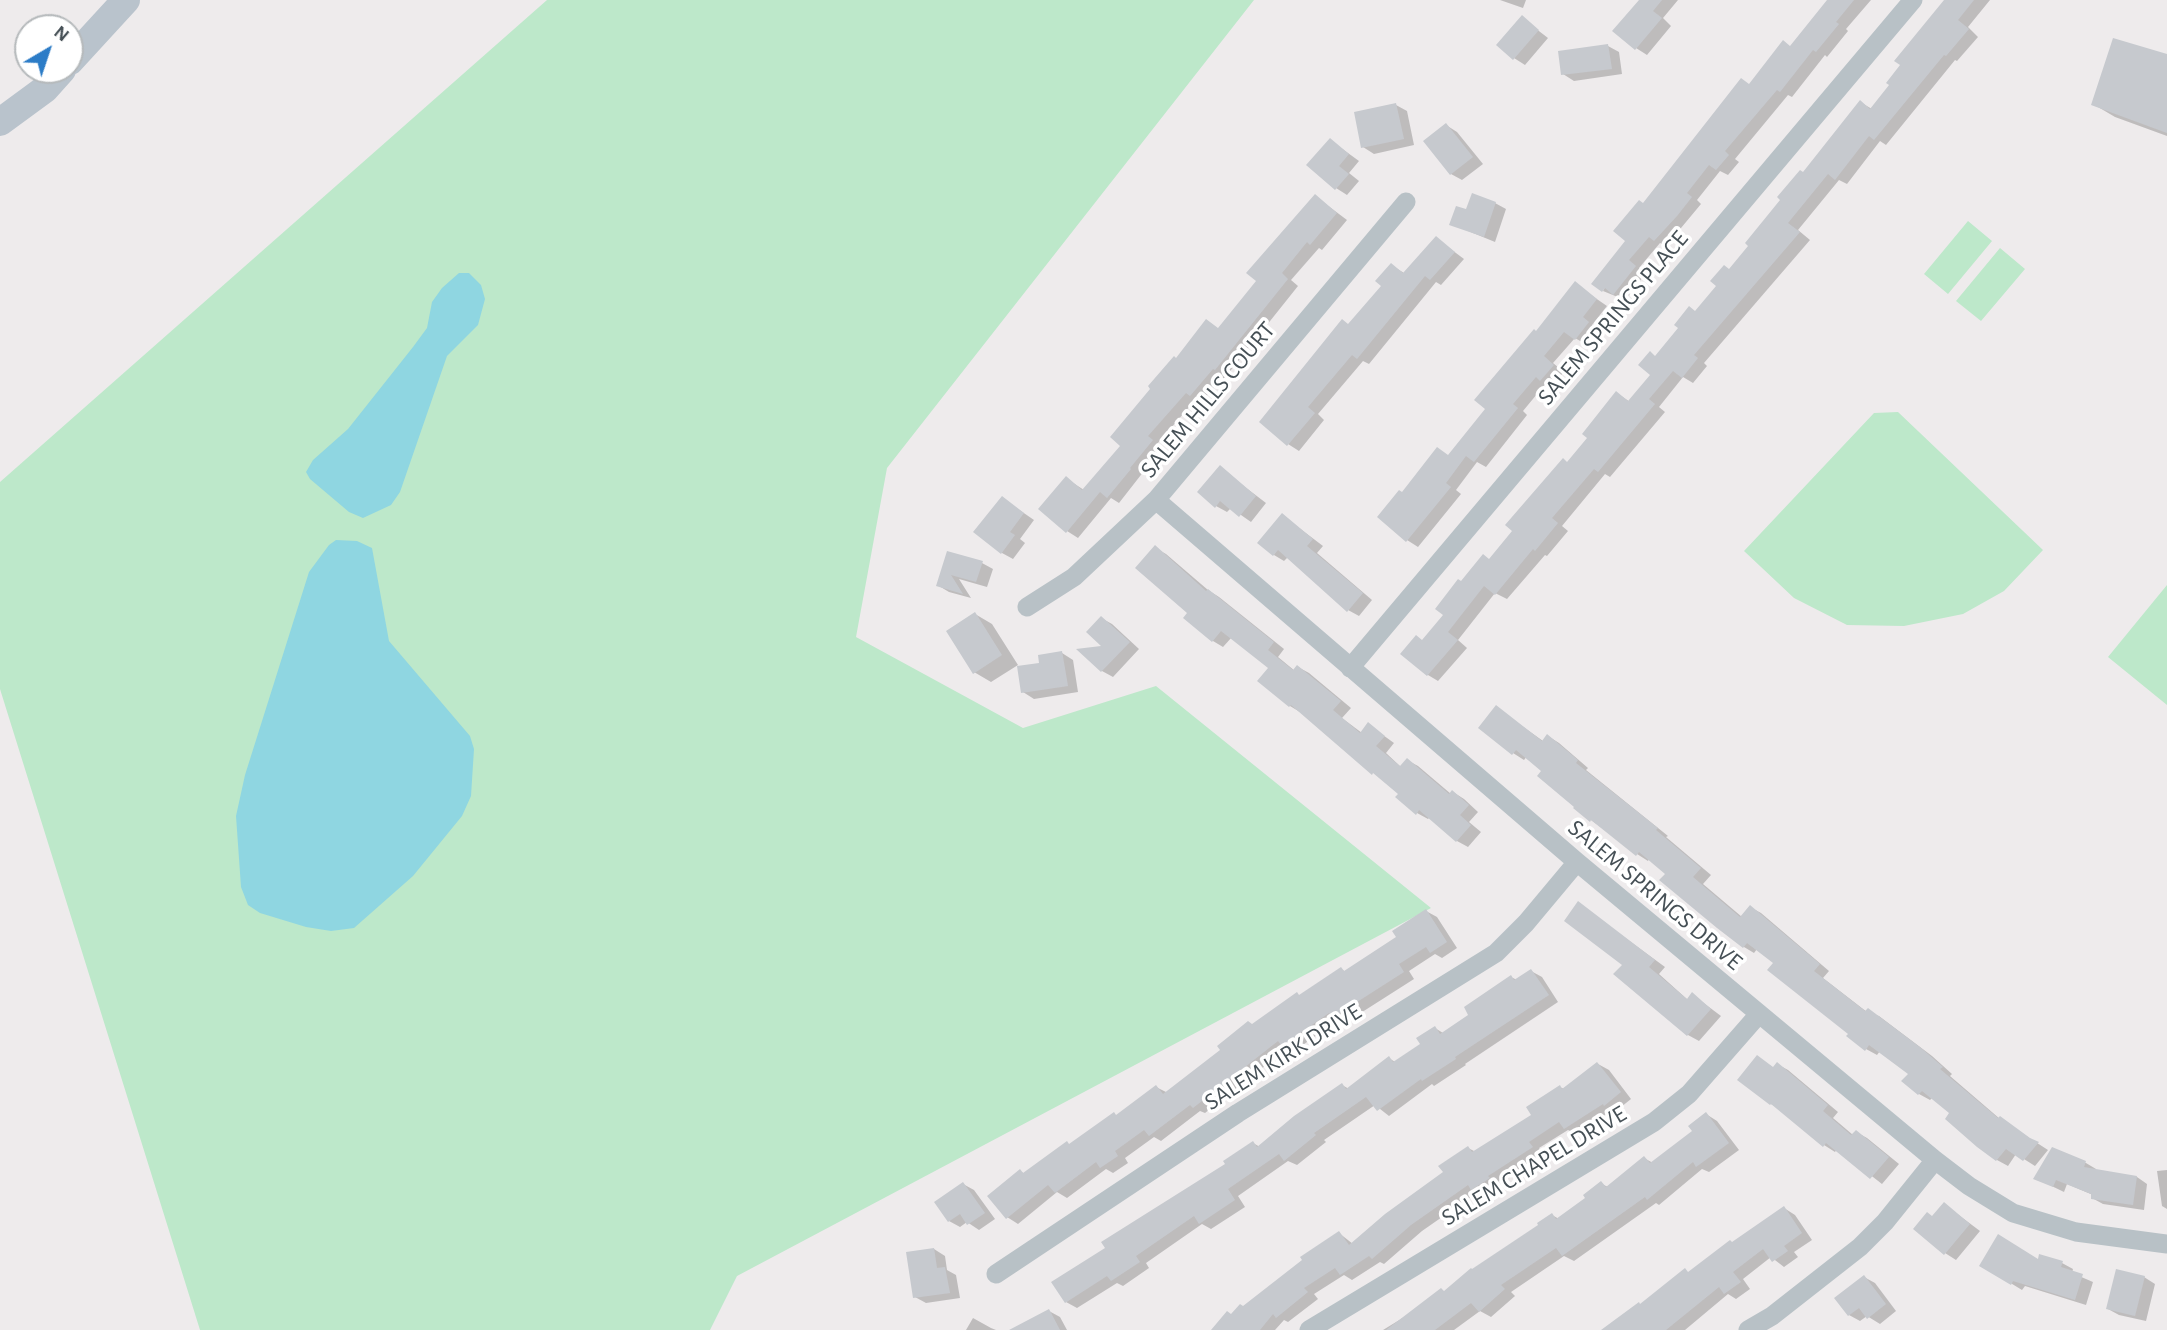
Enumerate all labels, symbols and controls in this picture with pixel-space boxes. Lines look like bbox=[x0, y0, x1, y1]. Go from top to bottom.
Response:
north arrow bbox=[14, 14, 84, 84]
text: N bbox=[50, 22, 72, 45]
street label: SALEM SPRINGS PLACE bbox=[1532, 225, 1694, 411]
street label: SALEM HILLS COURT bbox=[1134, 316, 1282, 484]
street label: SALEM SPRINGS DRIVE bbox=[1562, 814, 1748, 976]
street label: SALEM KIRK DRIVE bbox=[1199, 997, 1367, 1117]
street label: SALEM CHAPEL DRIVE bbox=[1436, 1099, 1632, 1233]

